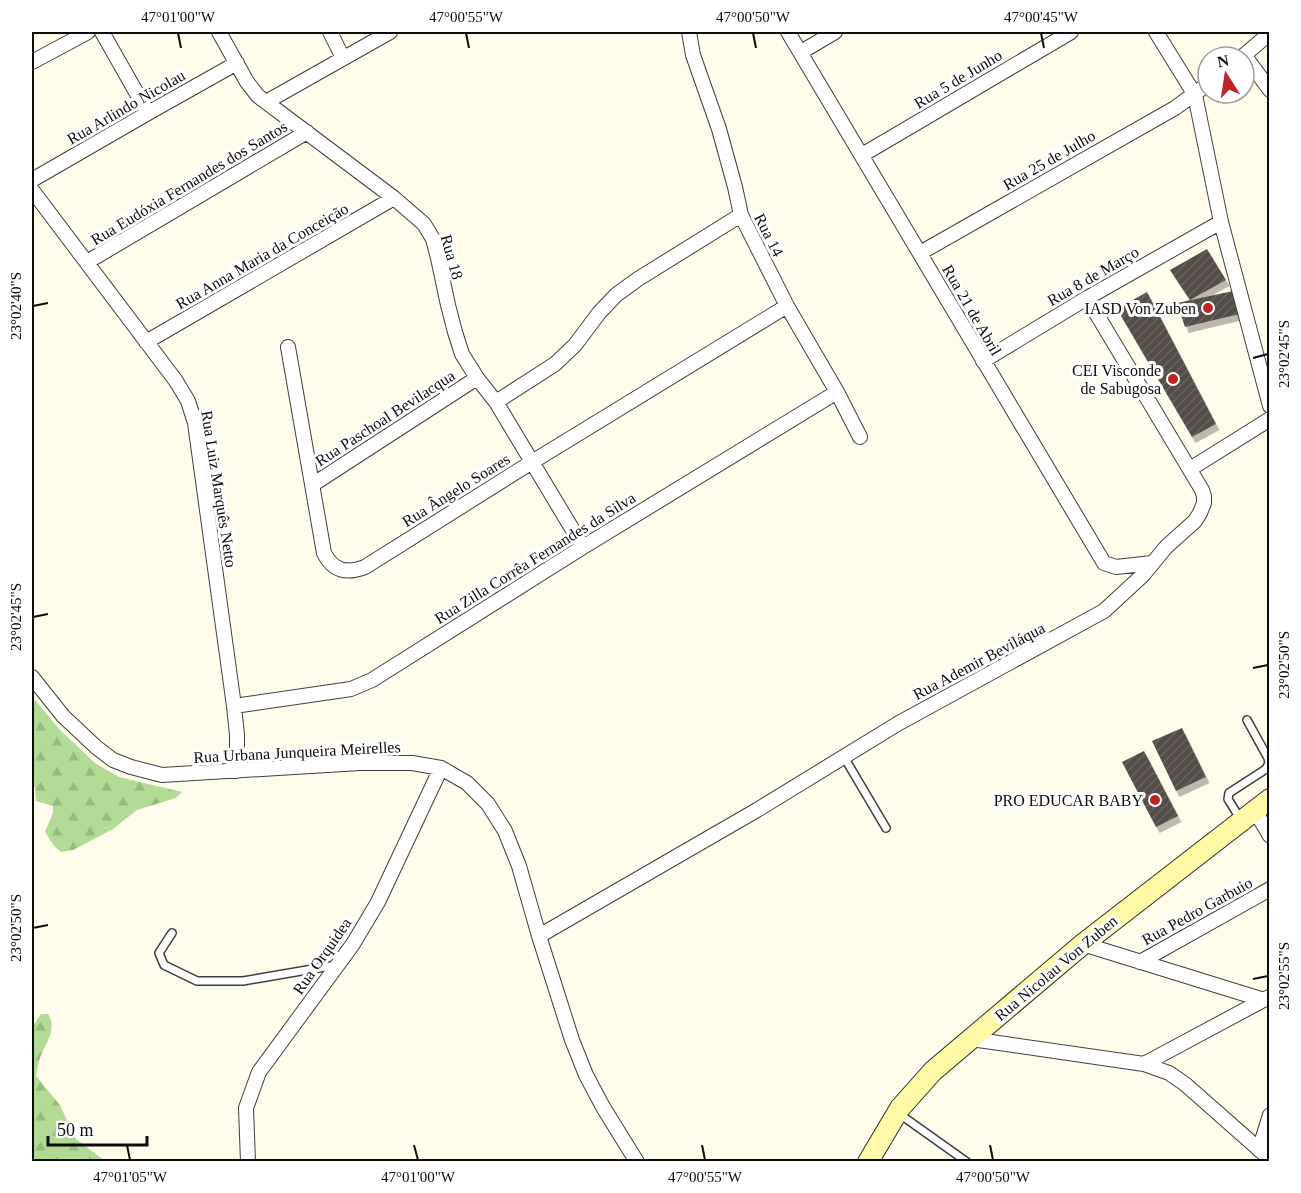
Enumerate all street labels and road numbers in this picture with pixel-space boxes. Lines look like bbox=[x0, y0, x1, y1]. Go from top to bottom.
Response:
street label: Rua 5 de Junho bbox=[911, 46, 1005, 112]
street label: Rua Arlindo Nicolau bbox=[64, 66, 188, 148]
street label: Rua Eudóxia Fernandes dos Santos bbox=[88, 118, 290, 248]
street label: Rua 25 de Julho bbox=[1000, 127, 1098, 193]
street label: Rua Anna Maria da Conceição bbox=[173, 200, 352, 313]
street label: Rua 14 bbox=[751, 211, 787, 259]
street label: Rua 18 bbox=[438, 233, 466, 281]
street label: Rua 8 de Março bbox=[1044, 243, 1142, 310]
street label: Rua 21 de Abril bbox=[939, 262, 1005, 359]
street label: Rua Paschoal Bevilacqua bbox=[312, 367, 458, 470]
street label: Rua Luiz Marquês Netto bbox=[197, 409, 240, 569]
street label: Rua Ângelo Soares bbox=[399, 449, 513, 531]
street label: Rua Zilla Corrêa Fernandes da Silva bbox=[432, 489, 638, 627]
street label: Rua Ademir Beviláqua bbox=[910, 619, 1048, 704]
street label: Rua Urbana Junqueira Meirelles bbox=[193, 738, 401, 767]
street label: Rua Pedro Garbuio bbox=[1139, 874, 1255, 948]
street label: Rua Nicolau Von Zuben bbox=[991, 912, 1121, 1024]
street label: Rua Orquidea bbox=[289, 915, 355, 998]

